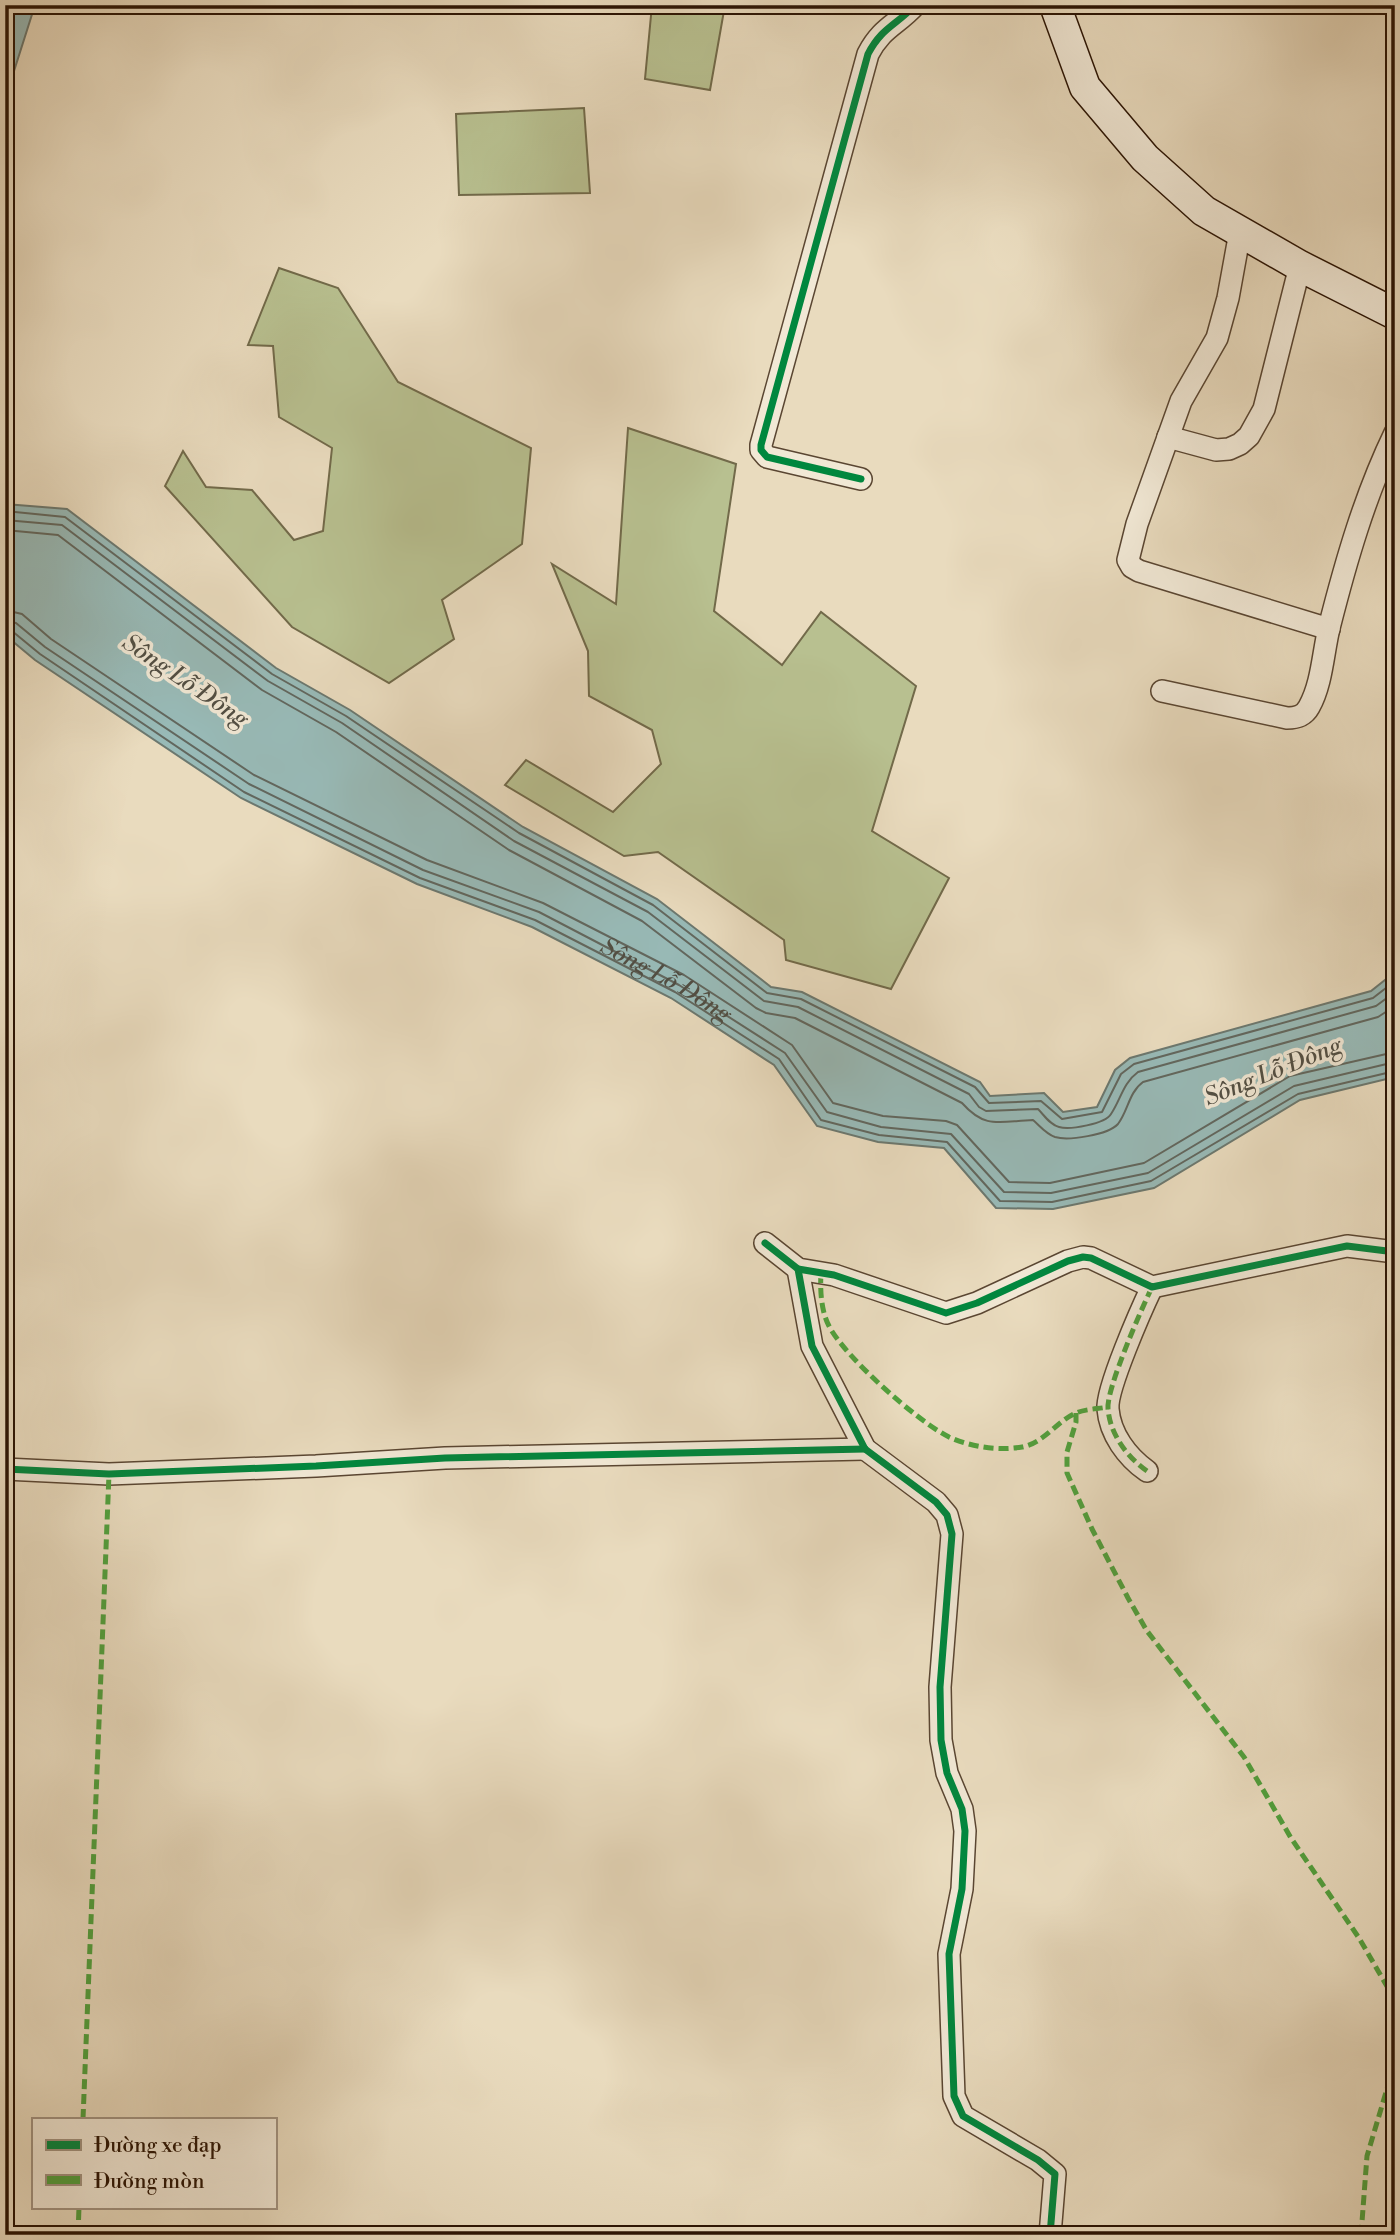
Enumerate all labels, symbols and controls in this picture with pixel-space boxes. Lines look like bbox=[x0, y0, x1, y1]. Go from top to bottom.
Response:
water label: Sông Lỗ Đông bbox=[116, 628, 255, 735]
water label: Sông Lỗ Đông bbox=[595, 932, 738, 1030]
water label: Sông Lỗ Đông bbox=[1200, 1030, 1348, 1113]
legend bbox=[32, 2118, 276, 2208]
text: Đường xe đạp bbox=[94, 2133, 222, 2159]
text: Đường mòn bbox=[94, 2169, 205, 2195]

